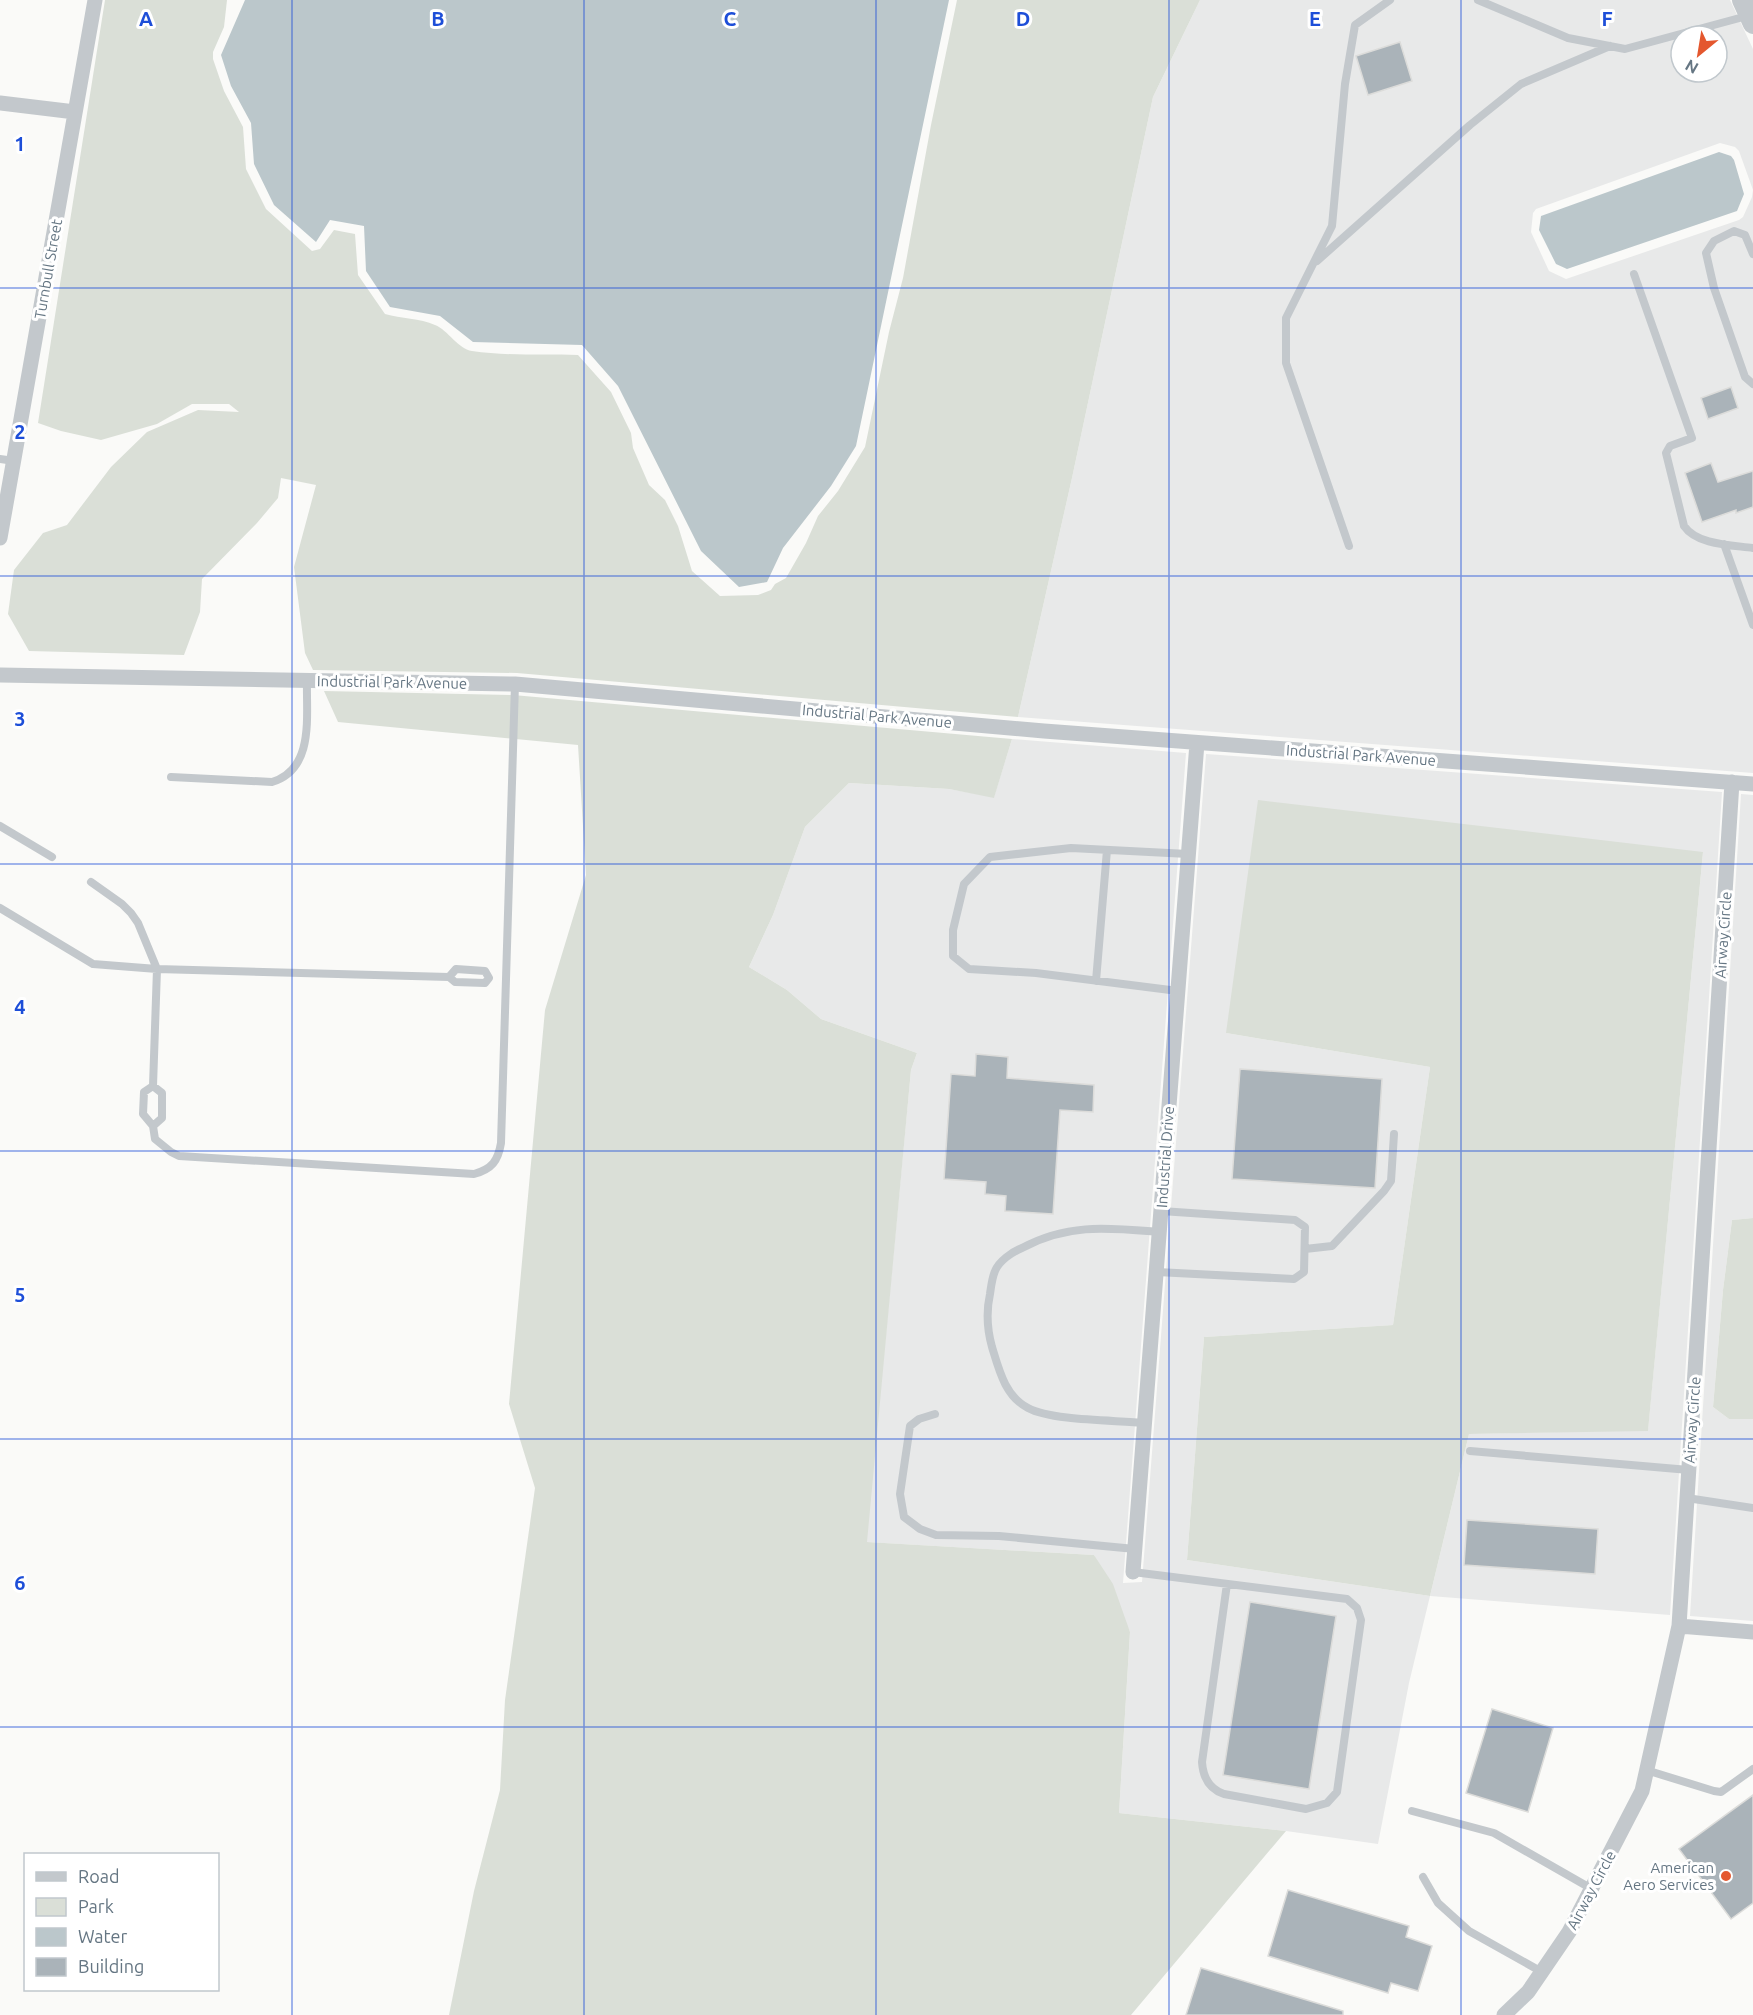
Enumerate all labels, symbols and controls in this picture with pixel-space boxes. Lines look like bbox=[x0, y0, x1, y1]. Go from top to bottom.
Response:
text: A bbox=[139, 7, 153, 30]
text: B bbox=[431, 7, 445, 30]
text: C bbox=[724, 7, 737, 30]
text: D bbox=[1016, 7, 1030, 30]
text: E bbox=[1309, 7, 1321, 30]
text: F bbox=[1601, 7, 1613, 30]
north arrow bbox=[1669, 24, 1729, 84]
text: N bbox=[1682, 56, 1701, 78]
text: 1 bbox=[14, 132, 26, 155]
street label: Turnbull Street bbox=[31, 218, 65, 320]
text: 2 bbox=[14, 420, 26, 443]
street label: Industrial Park Avenue bbox=[317, 672, 467, 692]
street label: Industrial Park Avenue bbox=[801, 701, 953, 731]
text: 3 bbox=[14, 707, 26, 730]
street label: Industrial Park Avenue bbox=[1285, 741, 1437, 769]
street label: Airway Circle bbox=[1711, 891, 1735, 979]
text: 4 bbox=[14, 995, 26, 1018]
street label: Industrial Drive bbox=[1153, 1106, 1177, 1208]
text: 5 bbox=[14, 1283, 26, 1306]
street label: Airway Circle bbox=[1680, 1376, 1704, 1464]
text: 6 bbox=[14, 1571, 26, 1594]
street label: Airway Circle bbox=[1563, 1848, 1619, 1932]
legend bbox=[24, 1853, 219, 1991]
place label: American Aero Services bbox=[1623, 1859, 1714, 1893]
text: Road bbox=[78, 1866, 120, 1886]
marker: American Aero Services bbox=[1719, 1869, 1733, 1883]
text: Park bbox=[78, 1896, 114, 1916]
text: Water bbox=[78, 1926, 128, 1946]
text: Building bbox=[78, 1956, 144, 1976]

